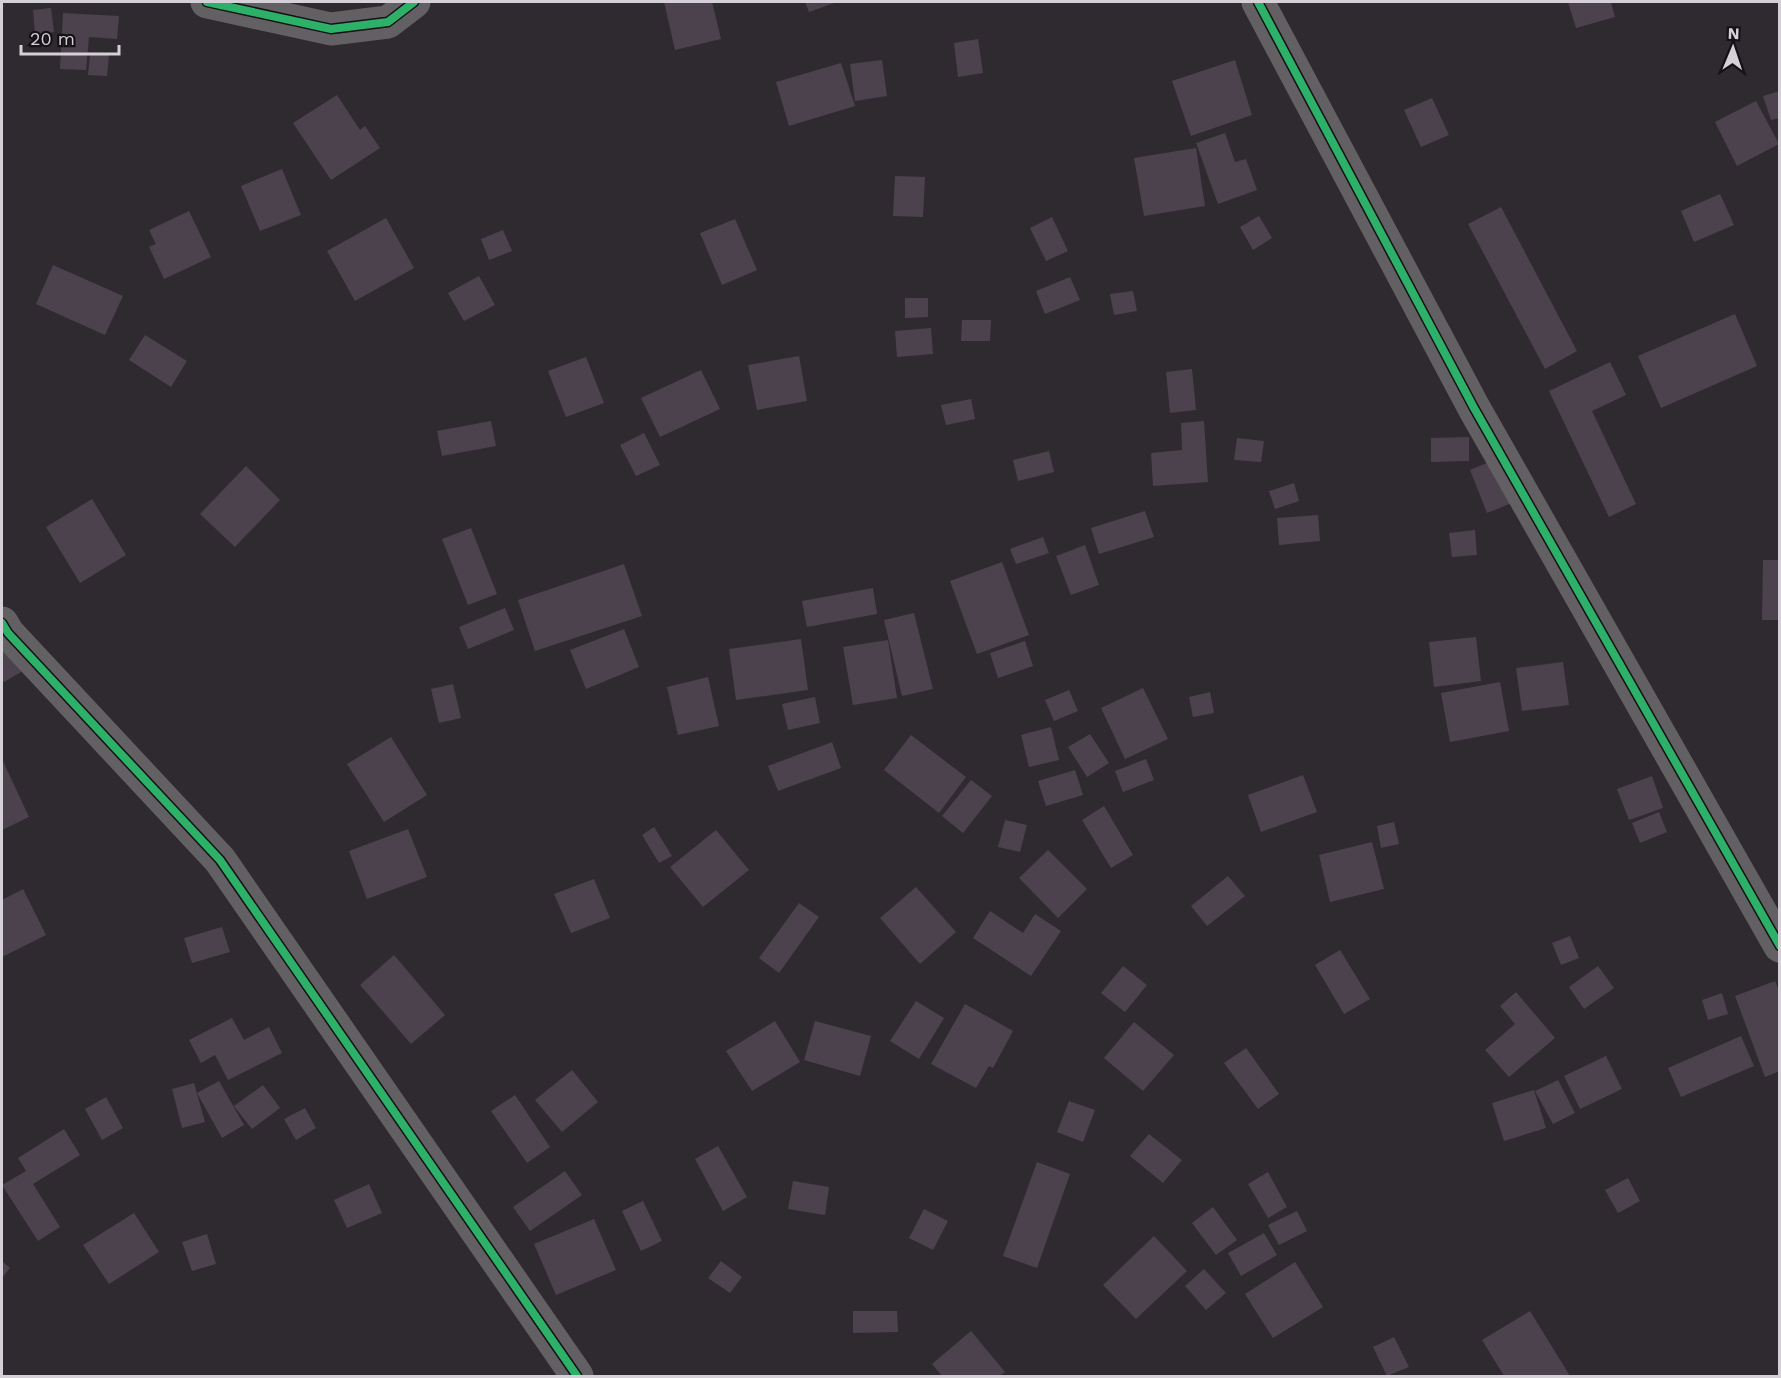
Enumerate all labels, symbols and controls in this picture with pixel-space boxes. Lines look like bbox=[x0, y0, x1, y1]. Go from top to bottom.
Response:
scale bar bbox=[21, 18, 118, 56]
north arrow bbox=[1703, 18, 1763, 78]
text: N bbox=[1727, 24, 1740, 43]
text: 20 m bbox=[30, 28, 75, 49]

